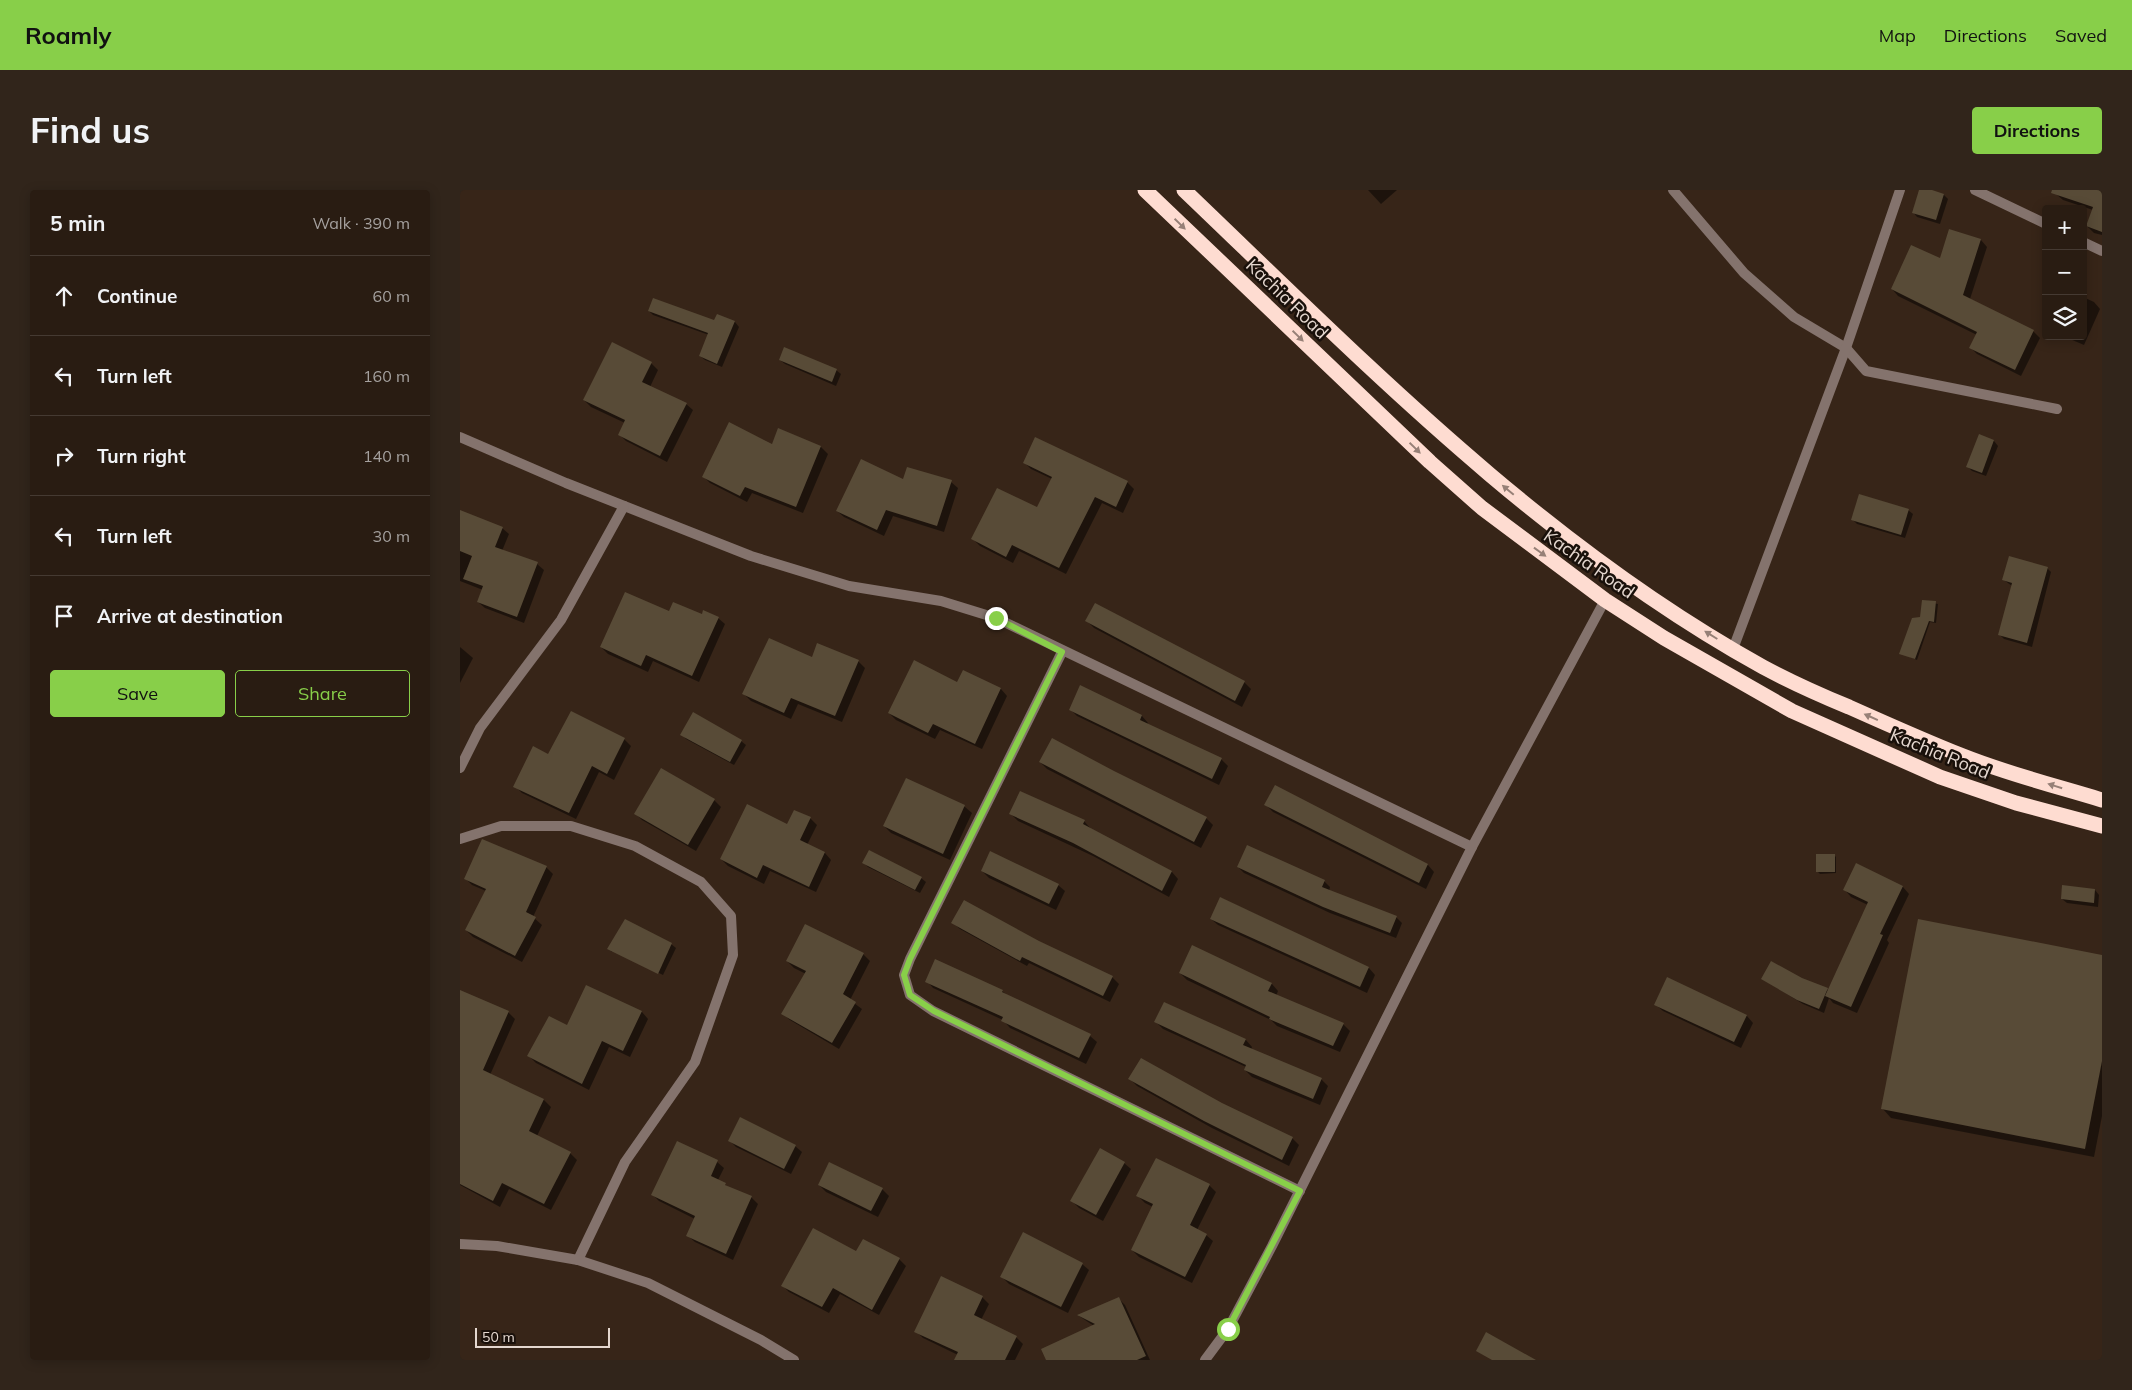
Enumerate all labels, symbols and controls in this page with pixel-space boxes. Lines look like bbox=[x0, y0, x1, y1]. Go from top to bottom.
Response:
text: Roamly bbox=[25, 20, 112, 50]
text: Map bbox=[1879, 24, 1916, 47]
text: Directions bbox=[1944, 24, 2027, 47]
text: Saved bbox=[2055, 24, 2107, 47]
button: Directions bbox=[1972, 107, 2102, 154]
text: Find us bbox=[30, 108, 150, 152]
map controls bbox=[2042, 205, 2087, 340]
button: + bbox=[2042, 205, 2087, 250]
text: 5 min bbox=[50, 210, 105, 236]
text: Walk · 390 m bbox=[312, 213, 410, 233]
one-way arrow bbox=[1174, 218, 1186, 230]
button: − bbox=[2042, 250, 2087, 295]
street label: Kachia Road bbox=[1241, 254, 1333, 344]
icon: ahead bbox=[50, 282, 78, 310]
text: Continue bbox=[97, 284, 177, 308]
text: 60 m bbox=[373, 286, 410, 306]
button: layers bbox=[2042, 295, 2087, 340]
one-way arrow bbox=[1291, 330, 1303, 342]
icon: left bbox=[50, 362, 78, 390]
text: Turn left bbox=[97, 364, 172, 388]
text: 160 m bbox=[363, 366, 410, 386]
icon: right bbox=[50, 442, 78, 470]
one-way arrow bbox=[1409, 442, 1421, 454]
text: Turn right bbox=[97, 444, 186, 468]
text: 140 m bbox=[363, 446, 410, 466]
one-way arrow bbox=[1501, 484, 1514, 495]
icon: left bbox=[50, 522, 78, 550]
text: Turn left bbox=[97, 524, 172, 548]
street label: Kachia Road bbox=[1539, 524, 1639, 603]
text: 30 m bbox=[373, 526, 410, 546]
one-way arrow bbox=[1533, 547, 1547, 557]
icon: arrive bbox=[50, 602, 78, 630]
text: Arrive at destination bbox=[97, 604, 283, 628]
route end bbox=[985, 607, 1008, 630]
one-way arrow bbox=[1704, 631, 1717, 640]
button: Save bbox=[50, 670, 225, 717]
button: Share bbox=[235, 670, 410, 717]
one-way arrow bbox=[1864, 713, 1878, 721]
street label: Kachia Road bbox=[1887, 723, 1993, 784]
one-way arrow bbox=[2048, 782, 2063, 790]
route start bbox=[1217, 1318, 1240, 1341]
scale bar bbox=[475, 1325, 610, 1348]
text: 50 m bbox=[482, 1328, 515, 1346]

